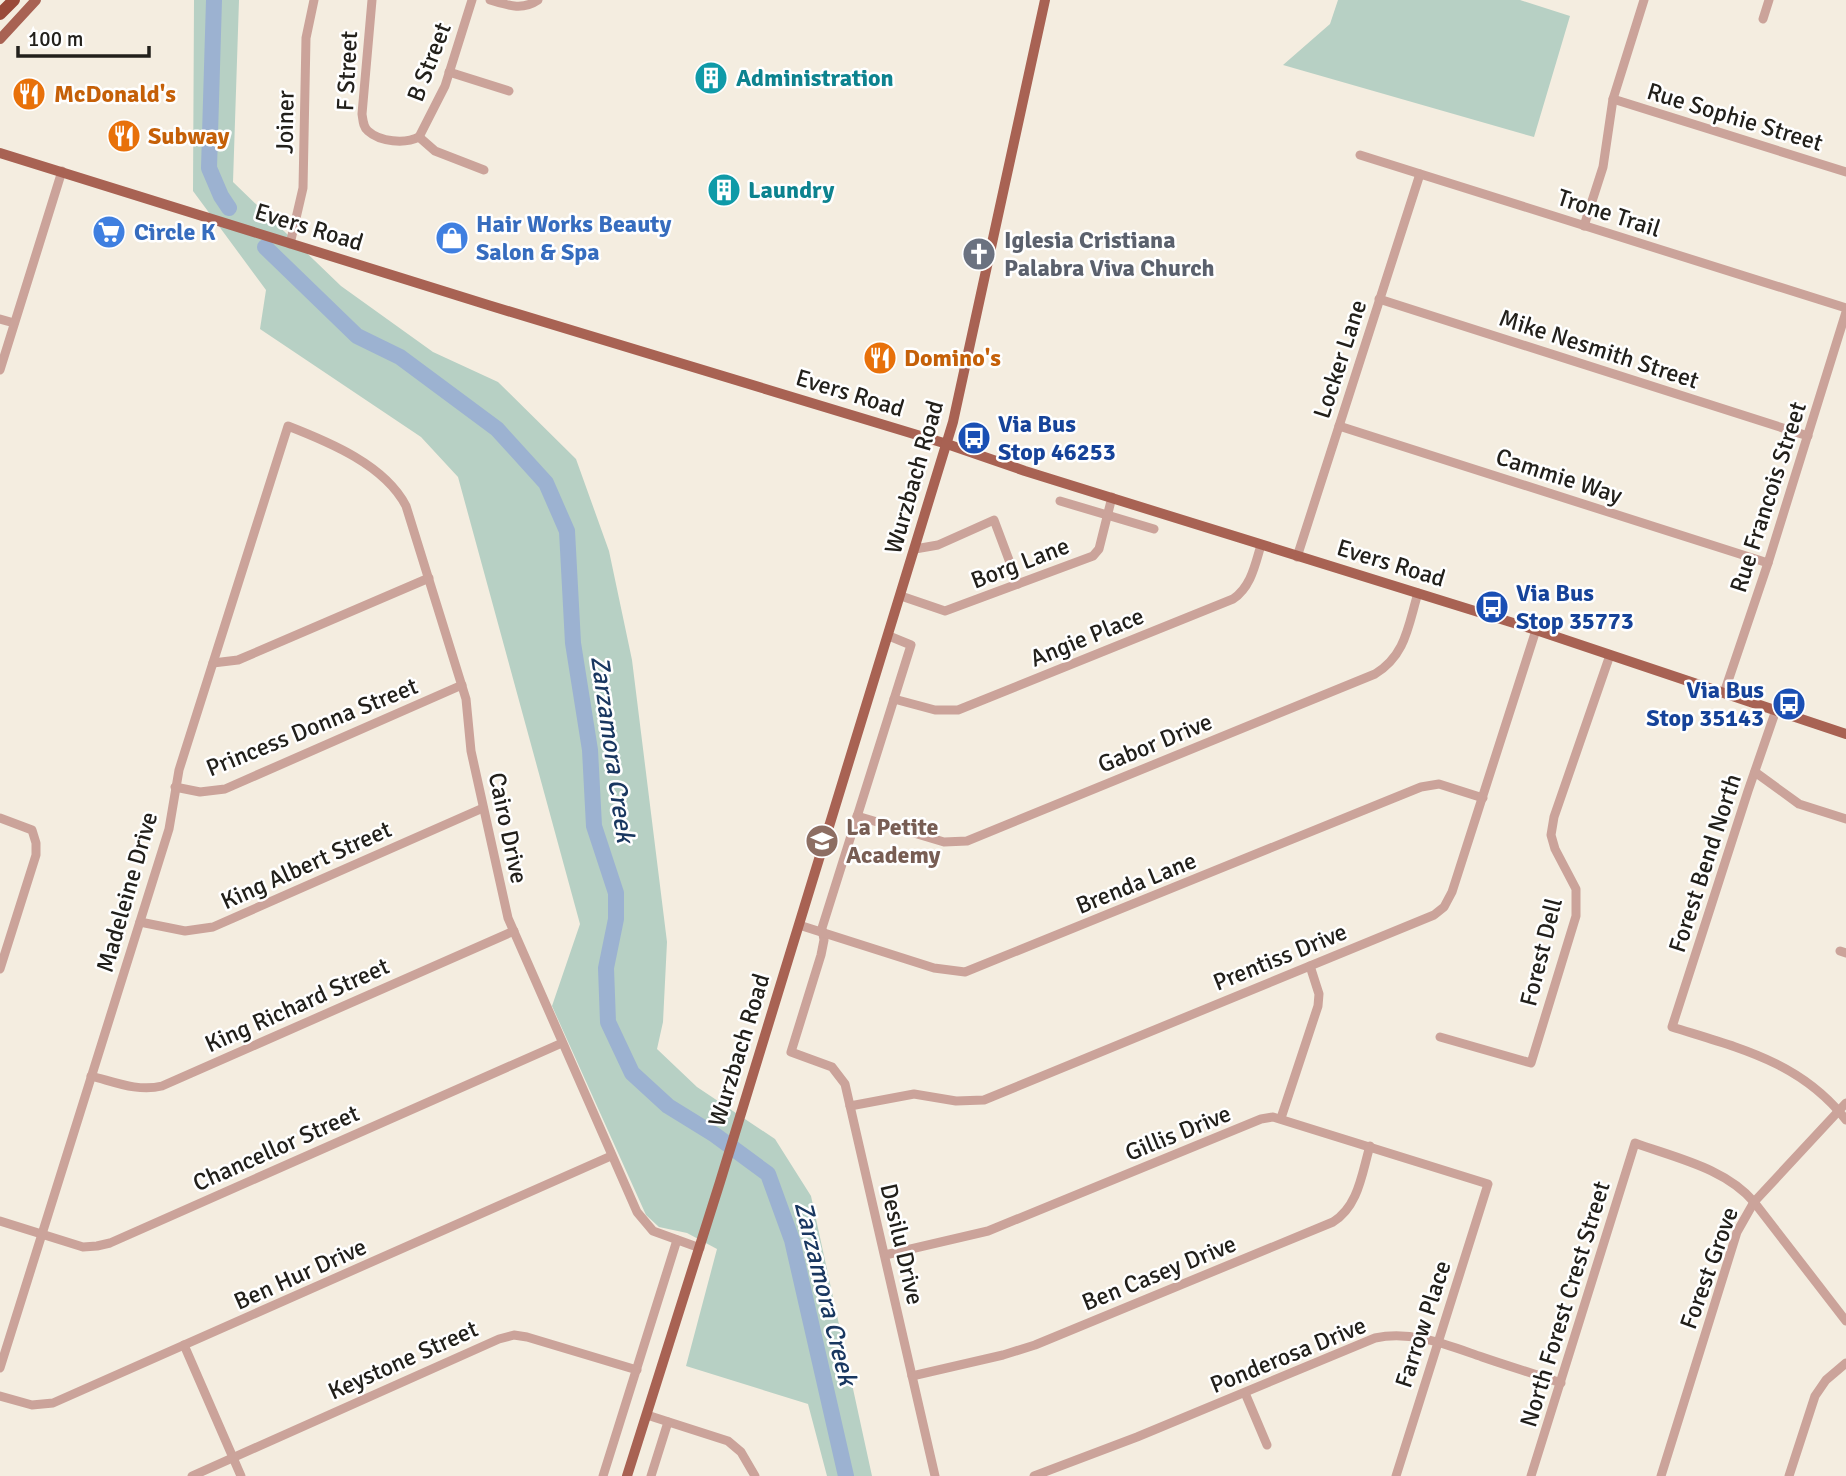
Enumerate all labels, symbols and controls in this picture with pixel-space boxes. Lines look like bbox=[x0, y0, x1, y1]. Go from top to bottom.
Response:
scale bar bbox=[18, 14, 149, 58]
street label: B Street bbox=[400, 18, 458, 106]
text: 100 m bbox=[28, 26, 83, 52]
street label: F Street bbox=[330, 30, 364, 112]
building icon: Administration bbox=[692, 59, 730, 97]
place label: Administration bbox=[736, 63, 894, 93]
restaurant icon: McDonald's bbox=[10, 75, 48, 113]
street label: Rue Sophie Street bbox=[1644, 76, 1826, 158]
place label: McDonald's bbox=[54, 79, 176, 109]
street label: Joiner bbox=[269, 90, 301, 154]
restaurant icon: Subway bbox=[105, 117, 143, 155]
place label: Subway bbox=[148, 121, 229, 151]
building icon: Laundry bbox=[705, 171, 743, 209]
place label: Laundry bbox=[748, 175, 834, 205]
street label: Trone Trail bbox=[1554, 182, 1664, 244]
street label: Evers Road bbox=[251, 196, 367, 258]
place label: Hair Works Beauty Salon & Spa bbox=[476, 209, 672, 267]
supermarket icon: Circle K bbox=[90, 213, 128, 251]
place label: Circle K bbox=[134, 217, 216, 247]
shop icon: Hair Works Beauty Salon & Spa bbox=[433, 219, 471, 257]
place label: Iglesia Cristiana Palabra Viva Church bbox=[1004, 225, 1215, 283]
church icon: Iglesia Cristiana Palabra Viva Church bbox=[960, 235, 998, 273]
street label: Locker Lane bbox=[1307, 296, 1373, 422]
street label: Mike Nesmith Street bbox=[1495, 303, 1703, 395]
restaurant icon: Domino's bbox=[861, 339, 899, 377]
place label: Domino's bbox=[904, 343, 1001, 373]
street label: Evers Road bbox=[792, 362, 908, 424]
street label: Wurzbach Road bbox=[878, 397, 950, 557]
street label: Rue Francois Street bbox=[1723, 398, 1813, 596]
place label: Via Bus Stop 46253 bbox=[998, 409, 1116, 467]
bus stop icon: Via Bus Stop 46253 bbox=[955, 419, 993, 457]
street label: Cammie Way bbox=[1492, 441, 1626, 511]
street label: Borg Lane bbox=[966, 531, 1074, 595]
street label: Evers Road bbox=[1333, 532, 1449, 594]
place label: Via Bus Stop 35773 bbox=[1516, 578, 1634, 636]
bus stop icon: Via Bus Stop 35773 bbox=[1473, 588, 1511, 626]
street label: Angie Place bbox=[1026, 601, 1148, 673]
water label: Zarzamora Creek bbox=[583, 654, 641, 847]
street label: Princess Donna Street bbox=[202, 671, 422, 783]
place label: Via Bus Stop 35143 bbox=[1646, 675, 1764, 733]
bus stop icon: Via Bus Stop 35143 bbox=[1770, 685, 1808, 723]
street label: Gabor Drive bbox=[1093, 707, 1217, 779]
street label: Cairo Drive bbox=[482, 770, 534, 886]
street label: Forest Bend North bbox=[1662, 770, 1748, 956]
street label: Madeleine Drive bbox=[90, 808, 164, 976]
place label: La Petite Academy bbox=[846, 812, 941, 870]
street label: King Albert Street bbox=[216, 814, 396, 916]
school or university icon: La Petite Academy bbox=[803, 822, 841, 860]
street label: Brenda Lane bbox=[1071, 845, 1201, 921]
street label: Forest Dell bbox=[1513, 895, 1569, 1009]
street label: Prentiss Drive bbox=[1209, 917, 1351, 997]
street label: King Richard Street bbox=[200, 951, 394, 1059]
street label: Wurzbach Road bbox=[702, 970, 776, 1130]
street label: Chancellor Street bbox=[188, 1098, 364, 1198]
street label: Gillis Drive bbox=[1121, 1098, 1235, 1168]
street label: North Forest Crest Street bbox=[1513, 1178, 1617, 1430]
street label: Desilu Drive bbox=[873, 1180, 931, 1308]
water label: Zarzamora Creek bbox=[787, 1198, 864, 1390]
street label: Forest Grove bbox=[1673, 1203, 1745, 1333]
street label: Ben Casey Drive bbox=[1077, 1228, 1241, 1318]
street label: Ben Hur Drive bbox=[229, 1231, 371, 1317]
street label: Farrow Place bbox=[1388, 1257, 1458, 1391]
street label: Ponderosa Drive bbox=[1206, 1310, 1370, 1400]
street label: Keystone Street bbox=[323, 1314, 483, 1406]

